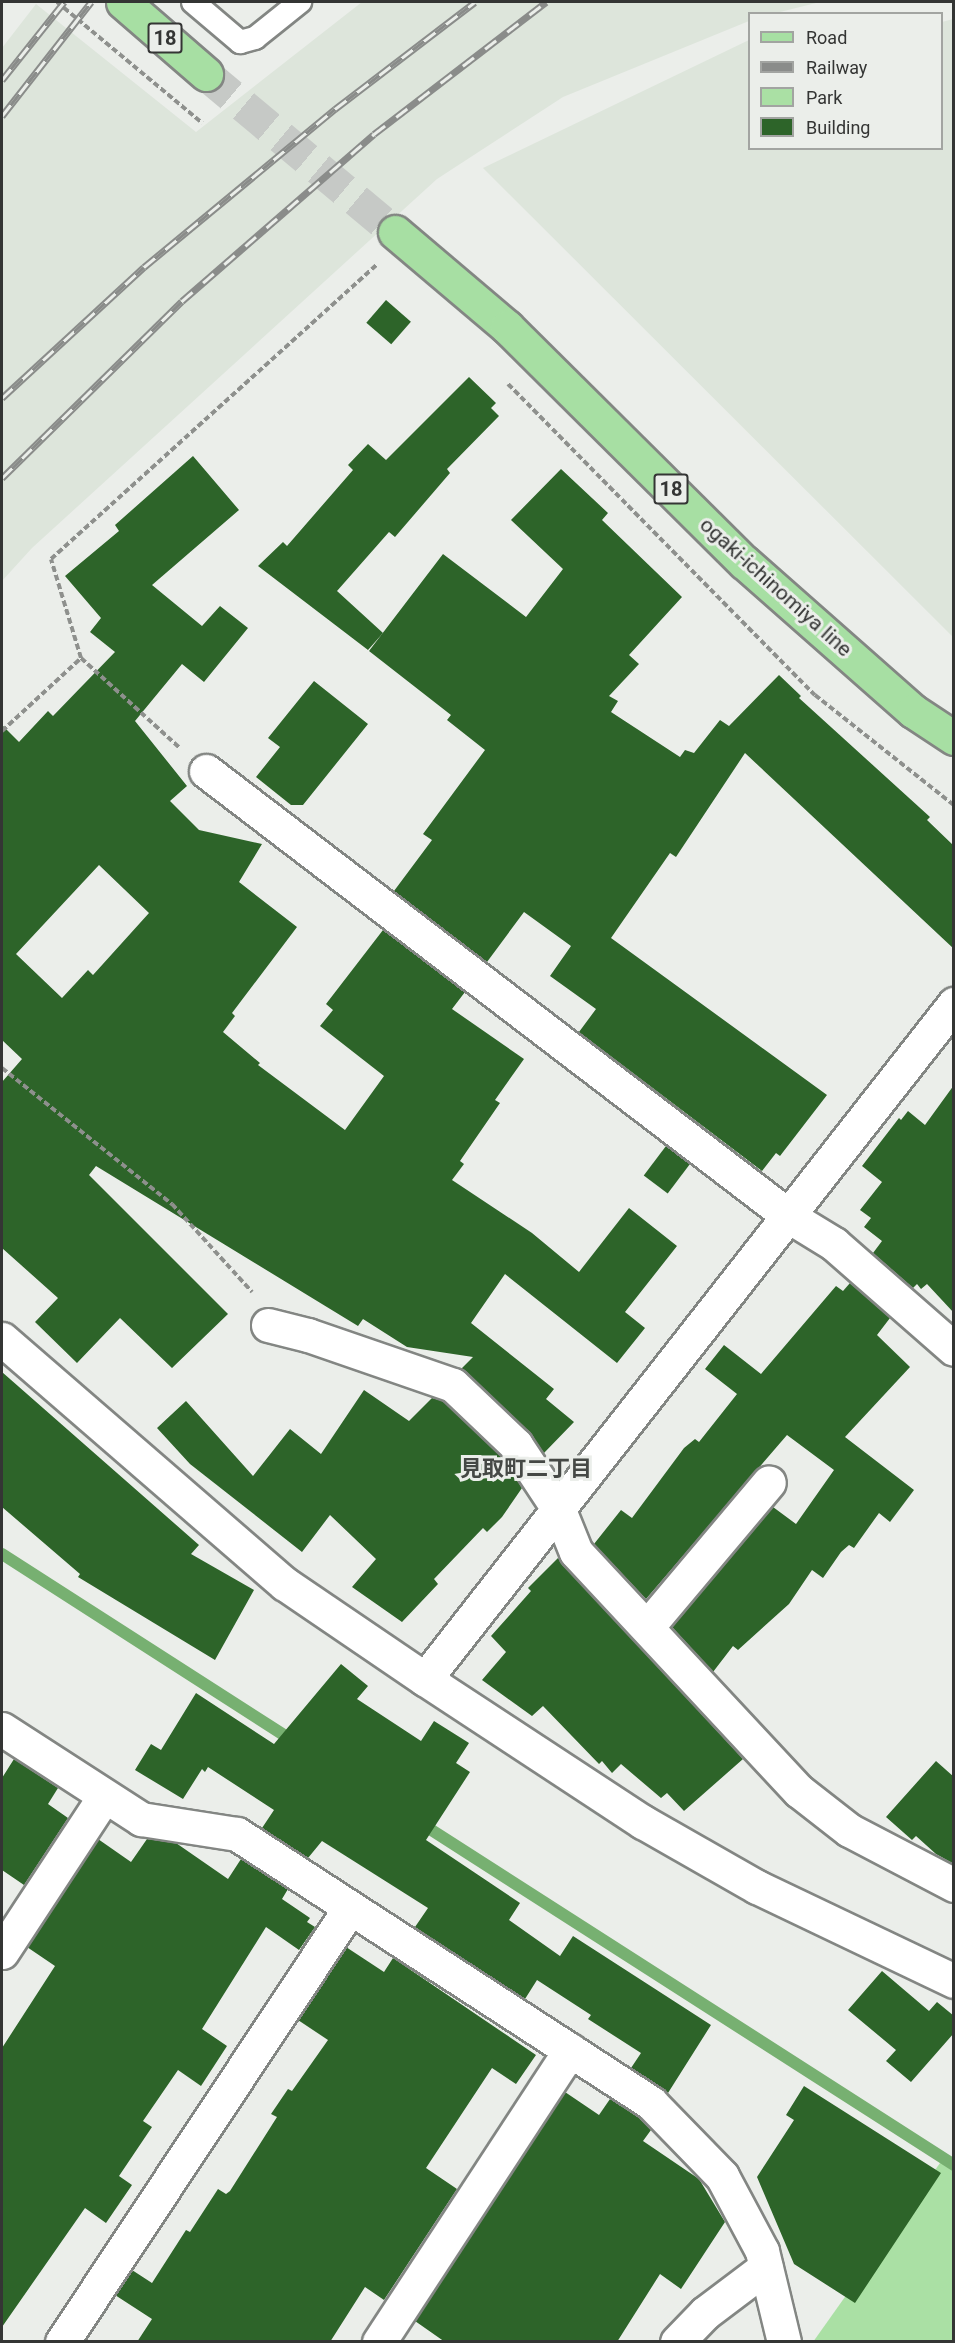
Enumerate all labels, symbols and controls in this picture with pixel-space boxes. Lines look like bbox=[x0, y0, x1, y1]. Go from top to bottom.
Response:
legend bbox=[748, 12, 943, 150]
road number: 18 bbox=[147, 21, 183, 55]
text: Road bbox=[806, 27, 847, 48]
text: Railway bbox=[806, 57, 867, 78]
text: Park bbox=[806, 87, 842, 108]
text: Building bbox=[806, 117, 870, 138]
road number: 18 bbox=[653, 472, 689, 506]
street label: ogaki-ichinomiya line bbox=[695, 512, 857, 662]
district label: 見取町二丁目 bbox=[460, 1456, 592, 1482]

